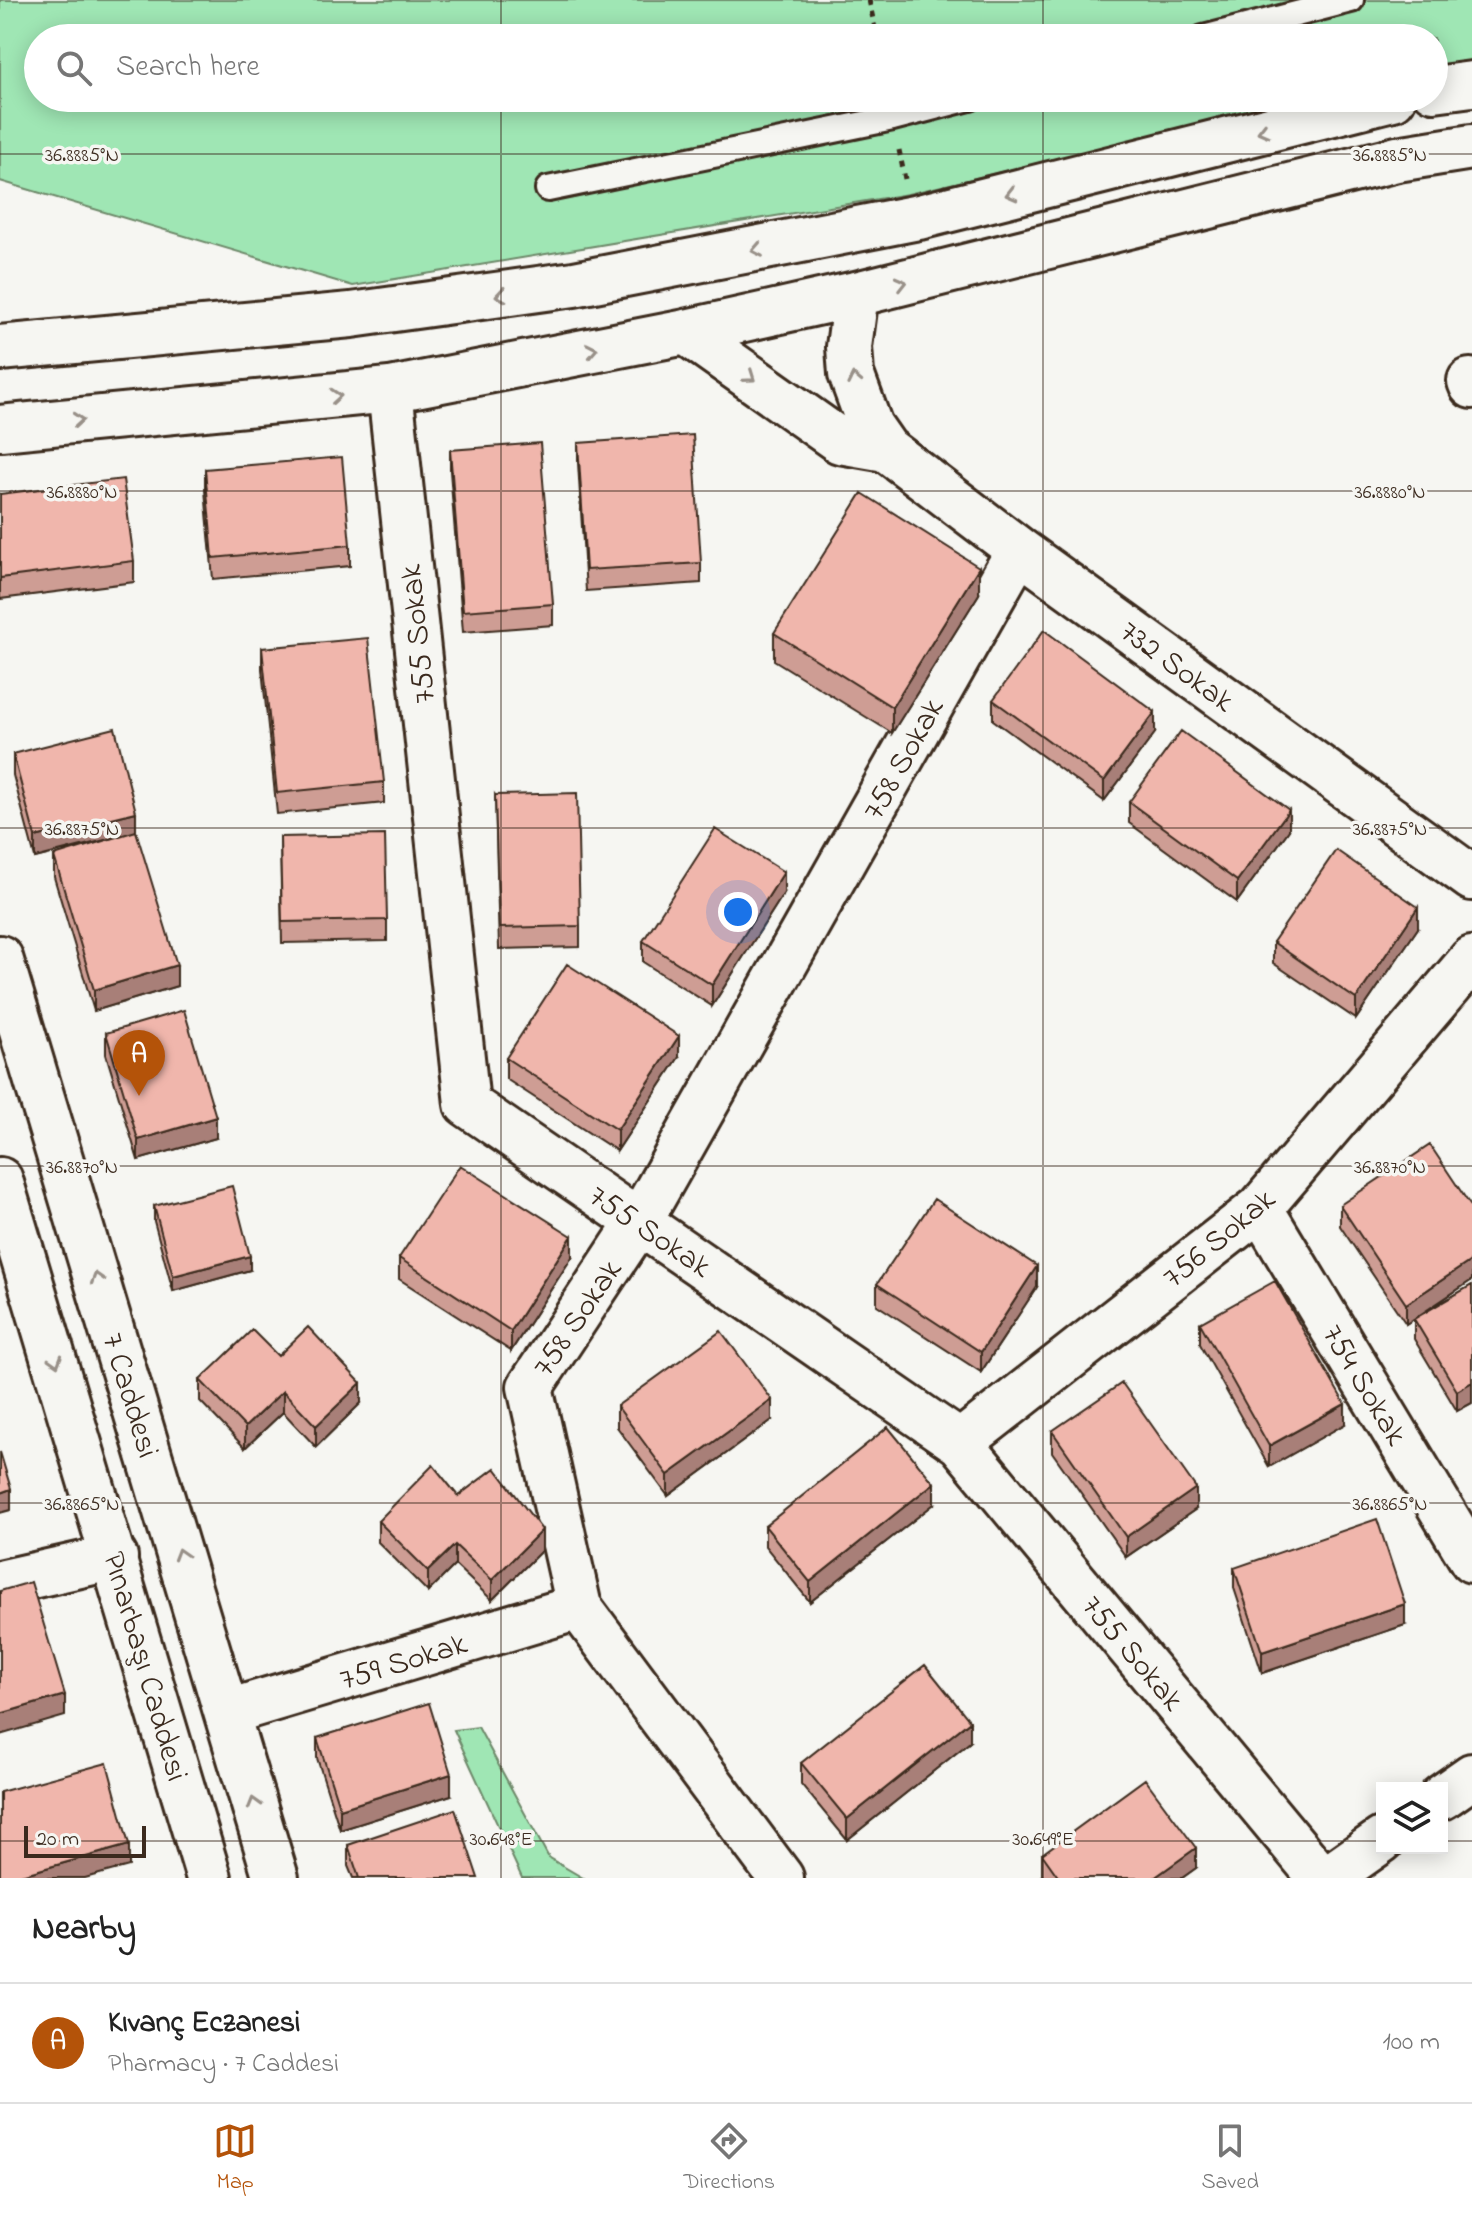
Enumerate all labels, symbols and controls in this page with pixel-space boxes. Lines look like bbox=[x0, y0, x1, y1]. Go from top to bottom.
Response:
search box bbox=[24, 24, 1448, 112]
icon: search bbox=[52, 46, 96, 90]
text: Search here bbox=[116, 46, 260, 90]
one-way arrow bbox=[1257, 121, 1270, 138]
text: 36.8885°N bbox=[45, 142, 119, 171]
text: 36.8885°N bbox=[1353, 142, 1427, 171]
one-way arrow bbox=[1004, 184, 1018, 201]
one-way arrow bbox=[750, 240, 764, 257]
one-way arrow bbox=[894, 275, 907, 292]
one-way arrow bbox=[494, 286, 508, 303]
one-way arrow bbox=[586, 343, 599, 360]
one-way arrow bbox=[741, 367, 755, 382]
one-way arrow bbox=[846, 373, 863, 386]
one-way arrow bbox=[330, 387, 343, 404]
one-way arrow bbox=[72, 412, 85, 429]
text: 36.8880°N bbox=[46, 479, 118, 508]
text: 36.8880°N bbox=[1354, 479, 1426, 508]
street label: 755 Sokak bbox=[389, 561, 450, 705]
street label: 732 Sokak bbox=[1109, 610, 1244, 726]
street label: 758 Sokak bbox=[852, 689, 958, 829]
text: 36.8875°N bbox=[45, 816, 119, 845]
text: 36.8875°N bbox=[1353, 816, 1427, 845]
your location bbox=[718, 892, 758, 932]
pin: A bbox=[113, 1030, 165, 1096]
text: 36.8870°N bbox=[46, 1154, 118, 1183]
text: 36.8870°N bbox=[1354, 1154, 1426, 1183]
street label: 755 Sokak bbox=[578, 1174, 721, 1292]
street label: 756 Sokak bbox=[1153, 1178, 1288, 1301]
street label: 758 Sokak bbox=[522, 1250, 636, 1387]
one-way arrow bbox=[90, 1272, 106, 1286]
street label: 754 Sokak bbox=[1308, 1316, 1418, 1456]
street label: 7 Caddesi bbox=[87, 1328, 170, 1464]
one-way arrow bbox=[47, 1354, 63, 1368]
text: 36.8865°N bbox=[44, 1491, 120, 1520]
text: 36.8865°N bbox=[1352, 1491, 1428, 1520]
street label: Pınarbaşı Caddesi bbox=[88, 1547, 199, 1787]
one-way arrow bbox=[173, 1548, 189, 1561]
street label: 755 Sokak bbox=[1069, 1586, 1195, 1723]
street label: 759 Sokak bbox=[335, 1621, 474, 1705]
map controls bbox=[1376, 1782, 1448, 1854]
button: layers bbox=[1376, 1782, 1448, 1854]
one-way arrow bbox=[247, 1797, 263, 1811]
scale bar bbox=[24, 1822, 146, 1858]
text: 20 m bbox=[36, 1824, 79, 1856]
text: 30.648°E bbox=[470, 1826, 533, 1855]
text: 30.649°E bbox=[1012, 1826, 1074, 1855]
text: Nearby bbox=[32, 1905, 136, 1955]
text: Kıvanç Eczanesi bbox=[108, 2002, 301, 2046]
text: A bbox=[50, 2024, 66, 2062]
text: 100 m bbox=[1383, 2024, 1440, 2062]
text: Pharmacy · 7 Caddesi bbox=[108, 2046, 339, 2084]
tab: Map bbox=[213, 2119, 257, 2199]
tab: Directions bbox=[684, 2119, 775, 2199]
tab: Saved bbox=[1201, 2119, 1259, 2199]

